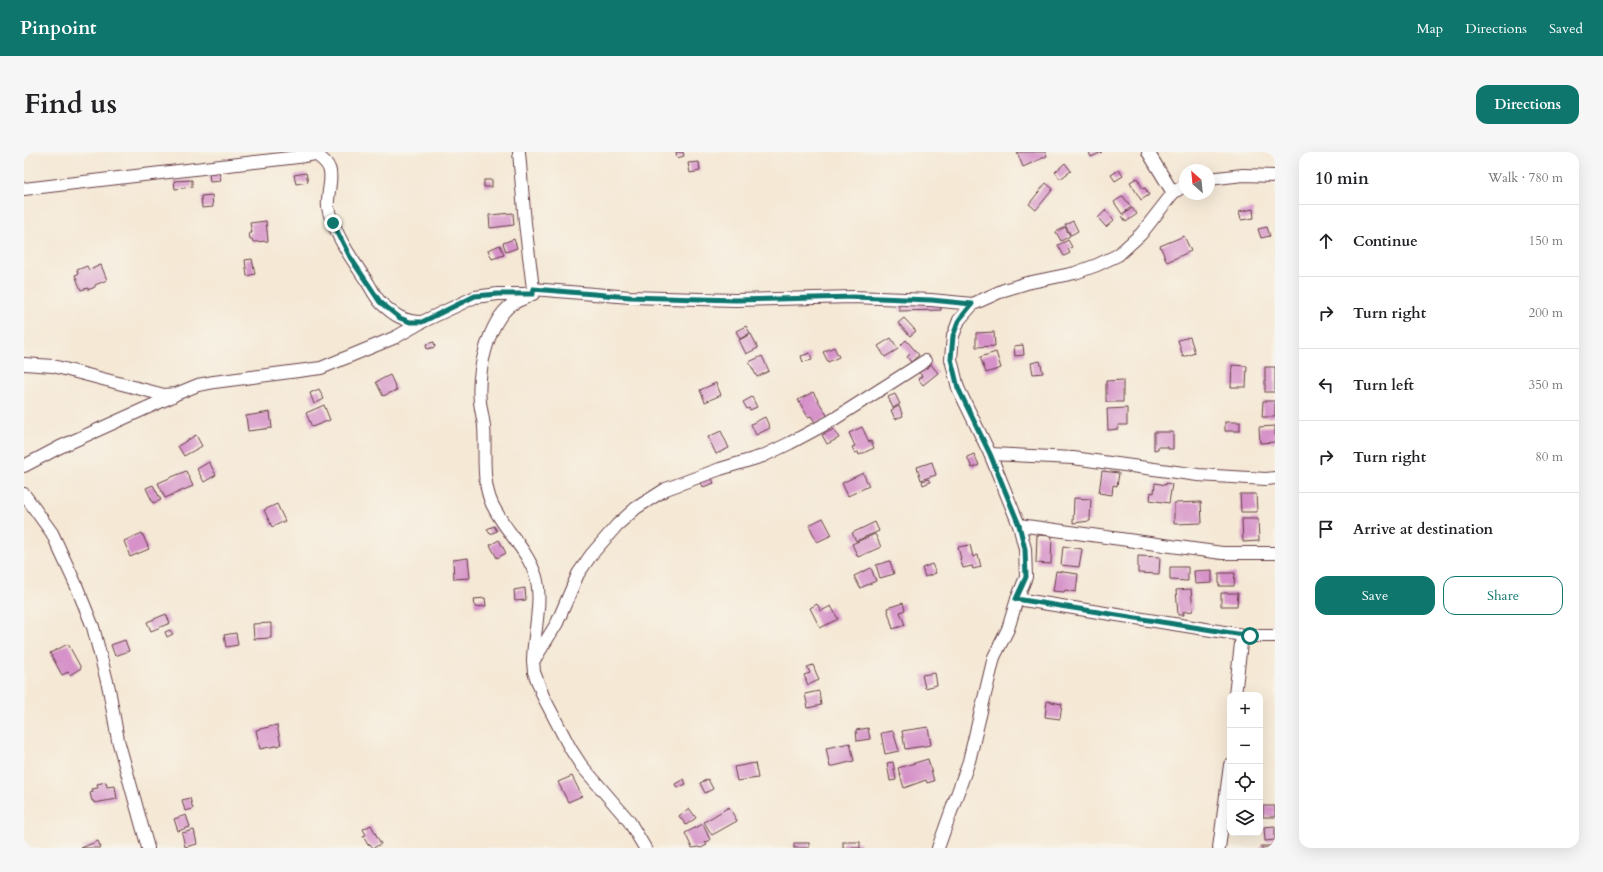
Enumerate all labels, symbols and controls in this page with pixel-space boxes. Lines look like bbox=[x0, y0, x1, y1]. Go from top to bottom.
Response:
text: Pinpoint bbox=[20, 15, 97, 41]
text: Map bbox=[1417, 19, 1443, 38]
text: Directions bbox=[1465, 19, 1527, 38]
text: Saved bbox=[1549, 19, 1583, 38]
text: Find us bbox=[24, 85, 117, 123]
button: Directions bbox=[1476, 85, 1579, 124]
north arrow bbox=[1179, 164, 1215, 200]
text: 10 min bbox=[1315, 167, 1369, 190]
text: Walk · 780 m bbox=[1488, 169, 1563, 187]
route end bbox=[324, 214, 342, 232]
icon: ahead bbox=[1315, 230, 1337, 252]
text: Continue bbox=[1353, 231, 1418, 251]
text: 150 m bbox=[1529, 232, 1563, 250]
icon: right bbox=[1315, 302, 1337, 324]
text: Turn right bbox=[1353, 303, 1426, 323]
text: 200 m bbox=[1529, 304, 1563, 322]
icon: left bbox=[1315, 374, 1337, 396]
text: Turn left bbox=[1353, 375, 1414, 395]
text: 350 m bbox=[1529, 376, 1563, 394]
icon: right bbox=[1315, 446, 1337, 468]
text: Turn right bbox=[1353, 447, 1426, 467]
text: 80 m bbox=[1535, 448, 1563, 466]
icon: arrive bbox=[1315, 518, 1337, 540]
text: Arrive at destination bbox=[1353, 519, 1493, 539]
button: Save bbox=[1315, 576, 1435, 615]
button: Share bbox=[1443, 576, 1563, 615]
route start bbox=[1241, 627, 1259, 645]
map controls bbox=[1227, 692, 1263, 836]
button: + bbox=[1227, 692, 1263, 728]
button: − bbox=[1227, 728, 1263, 764]
button: locate bbox=[1227, 764, 1263, 800]
button: layers bbox=[1227, 800, 1263, 836]

